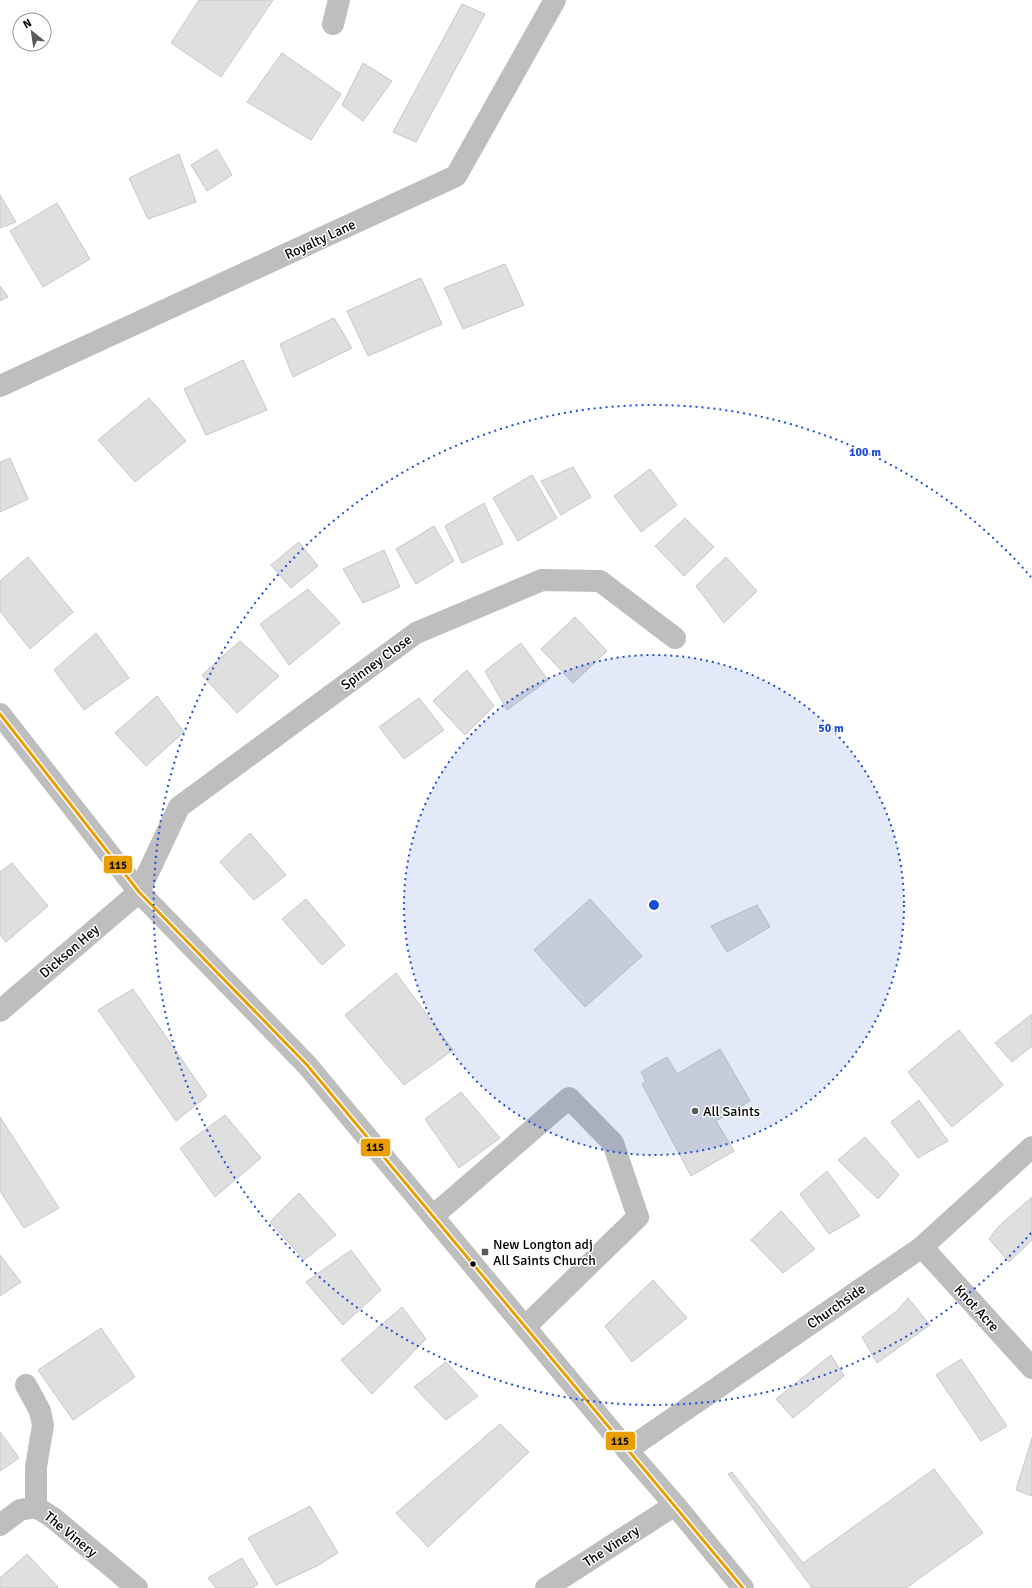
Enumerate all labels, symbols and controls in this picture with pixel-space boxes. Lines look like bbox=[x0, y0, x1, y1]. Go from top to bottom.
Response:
north arrow bbox=[12, 12, 52, 52]
text: N bbox=[21, 16, 34, 31]
street label: Royalty Lane bbox=[282, 216, 358, 263]
text: 100 m bbox=[849, 445, 881, 460]
street label: Spinney Close bbox=[337, 631, 415, 694]
text: 50 m bbox=[818, 721, 844, 736]
line badge: 115 bbox=[103, 855, 133, 874]
text: 115 bbox=[109, 859, 127, 872]
centre of rings bbox=[647, 898, 661, 912]
street label: Dickson Hey bbox=[36, 921, 103, 982]
place label: All Saints bbox=[703, 1103, 760, 1120]
marker: All Saints bbox=[690, 1106, 700, 1116]
line badge: 115 bbox=[360, 1138, 391, 1157]
text: 115 bbox=[366, 1141, 384, 1154]
place label: New Longton adj All Saints Church bbox=[493, 1236, 596, 1269]
marker: New Longton adj All Saints Church bbox=[480, 1247, 490, 1257]
unlabelled marker bbox=[468, 1259, 478, 1269]
street label: Churchside bbox=[804, 1280, 869, 1333]
street label: Knot Acre bbox=[951, 1281, 1003, 1335]
line badge: 115 bbox=[605, 1431, 636, 1451]
text: 115 bbox=[611, 1435, 629, 1448]
street label: The Vinery bbox=[41, 1508, 101, 1561]
street label: The Vinery bbox=[580, 1522, 643, 1571]

